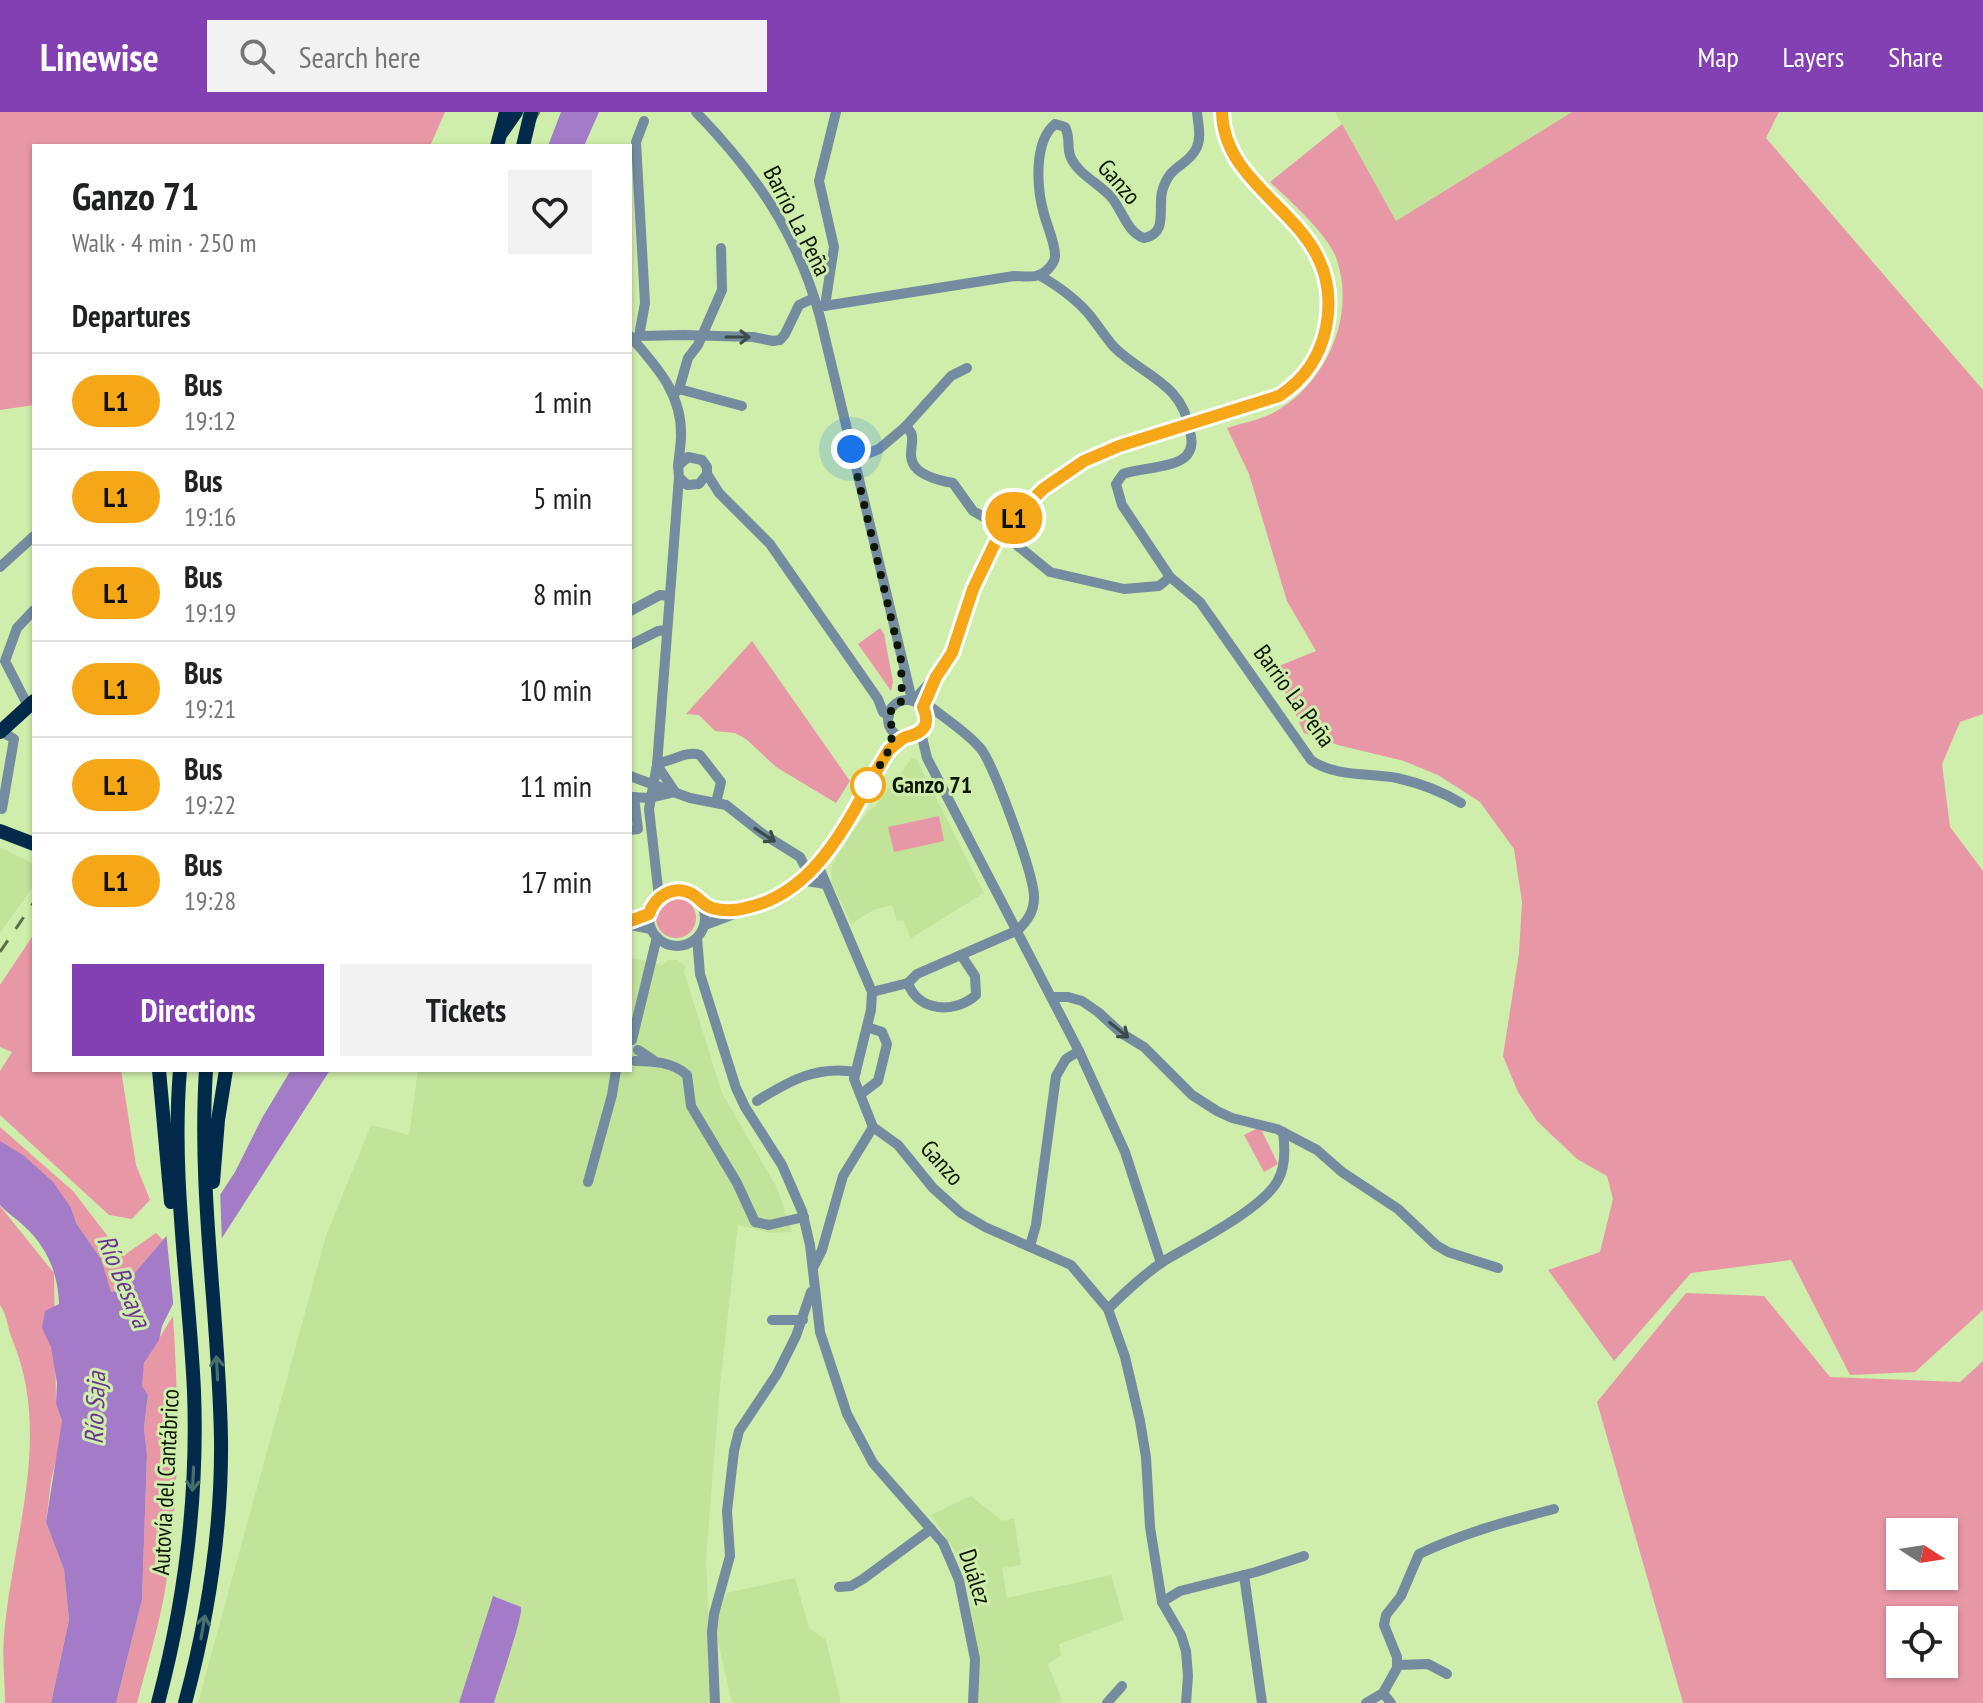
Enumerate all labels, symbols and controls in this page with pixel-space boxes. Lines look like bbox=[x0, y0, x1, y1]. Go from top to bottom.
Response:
search box bbox=[207, 20, 767, 92]
text: Linewise bbox=[40, 32, 159, 81]
icon: search bbox=[235, 34, 279, 78]
text: Search here bbox=[299, 37, 421, 76]
text: Map bbox=[1697, 38, 1739, 75]
text: Layers bbox=[1783, 38, 1844, 75]
text: Share bbox=[1888, 38, 1943, 75]
street label: Ganzo bbox=[1091, 152, 1148, 211]
street label: Barrio La Peña bbox=[757, 161, 838, 281]
button: heart bbox=[508, 170, 592, 254]
text: Ganzo 71 bbox=[72, 171, 199, 220]
text: Walk · 4 min · 250 m bbox=[72, 226, 256, 259]
text: Departures bbox=[72, 296, 190, 335]
one-way arrow bbox=[724, 329, 751, 345]
text: Bus bbox=[184, 365, 223, 404]
text: L1 bbox=[103, 382, 129, 419]
text: 1 min bbox=[533, 382, 592, 421]
text: 19:12 bbox=[184, 404, 236, 437]
your location bbox=[831, 429, 871, 469]
text: Bus bbox=[184, 461, 223, 500]
text: L1 bbox=[103, 478, 129, 515]
text: 5 min bbox=[533, 478, 592, 517]
line badge: L1 bbox=[978, 492, 1050, 544]
text: L1 bbox=[1001, 499, 1027, 536]
text: 19:16 bbox=[184, 500, 236, 533]
text: Bus bbox=[184, 557, 223, 596]
text: L1 bbox=[103, 574, 129, 611]
text: 8 min bbox=[533, 574, 592, 613]
text: 19:19 bbox=[184, 596, 236, 629]
street label: Barrio La Peña bbox=[1247, 638, 1342, 753]
text: Bus bbox=[184, 653, 223, 692]
text: L1 bbox=[103, 670, 129, 707]
text: 10 min bbox=[519, 670, 592, 709]
text: 19:21 bbox=[184, 692, 236, 725]
text: Bus bbox=[184, 749, 223, 788]
text: L1 bbox=[103, 766, 129, 803]
text: 11 min bbox=[519, 766, 592, 805]
marker: Ganzo 71 bbox=[851, 768, 885, 802]
place label: Ganzo 71 bbox=[892, 769, 972, 800]
text: 19:22 bbox=[184, 788, 236, 821]
one-way arrow bbox=[754, 826, 776, 843]
text: Bus bbox=[184, 845, 223, 884]
text: L1 bbox=[103, 862, 129, 899]
text: 17 min bbox=[521, 862, 592, 901]
text: 19:28 bbox=[184, 884, 236, 917]
button: Directions bbox=[72, 964, 324, 1056]
button: Tickets bbox=[340, 964, 592, 1056]
one-way arrow bbox=[1108, 1021, 1129, 1039]
street label: Ganzo bbox=[914, 1133, 971, 1192]
water label: Río Besaya bbox=[90, 1230, 159, 1333]
one-way arrow bbox=[209, 1355, 224, 1382]
water label: Río Saja bbox=[77, 1370, 112, 1445]
street label: Autovía del Cantábrico bbox=[145, 1388, 186, 1576]
one-way arrow bbox=[186, 1465, 201, 1492]
north arrow bbox=[1886, 1518, 1958, 1590]
map controls bbox=[1886, 1518, 1958, 1678]
street label: Duález bbox=[952, 1545, 999, 1609]
button: locate bbox=[1886, 1606, 1958, 1678]
one-way arrow bbox=[197, 1615, 212, 1640]

